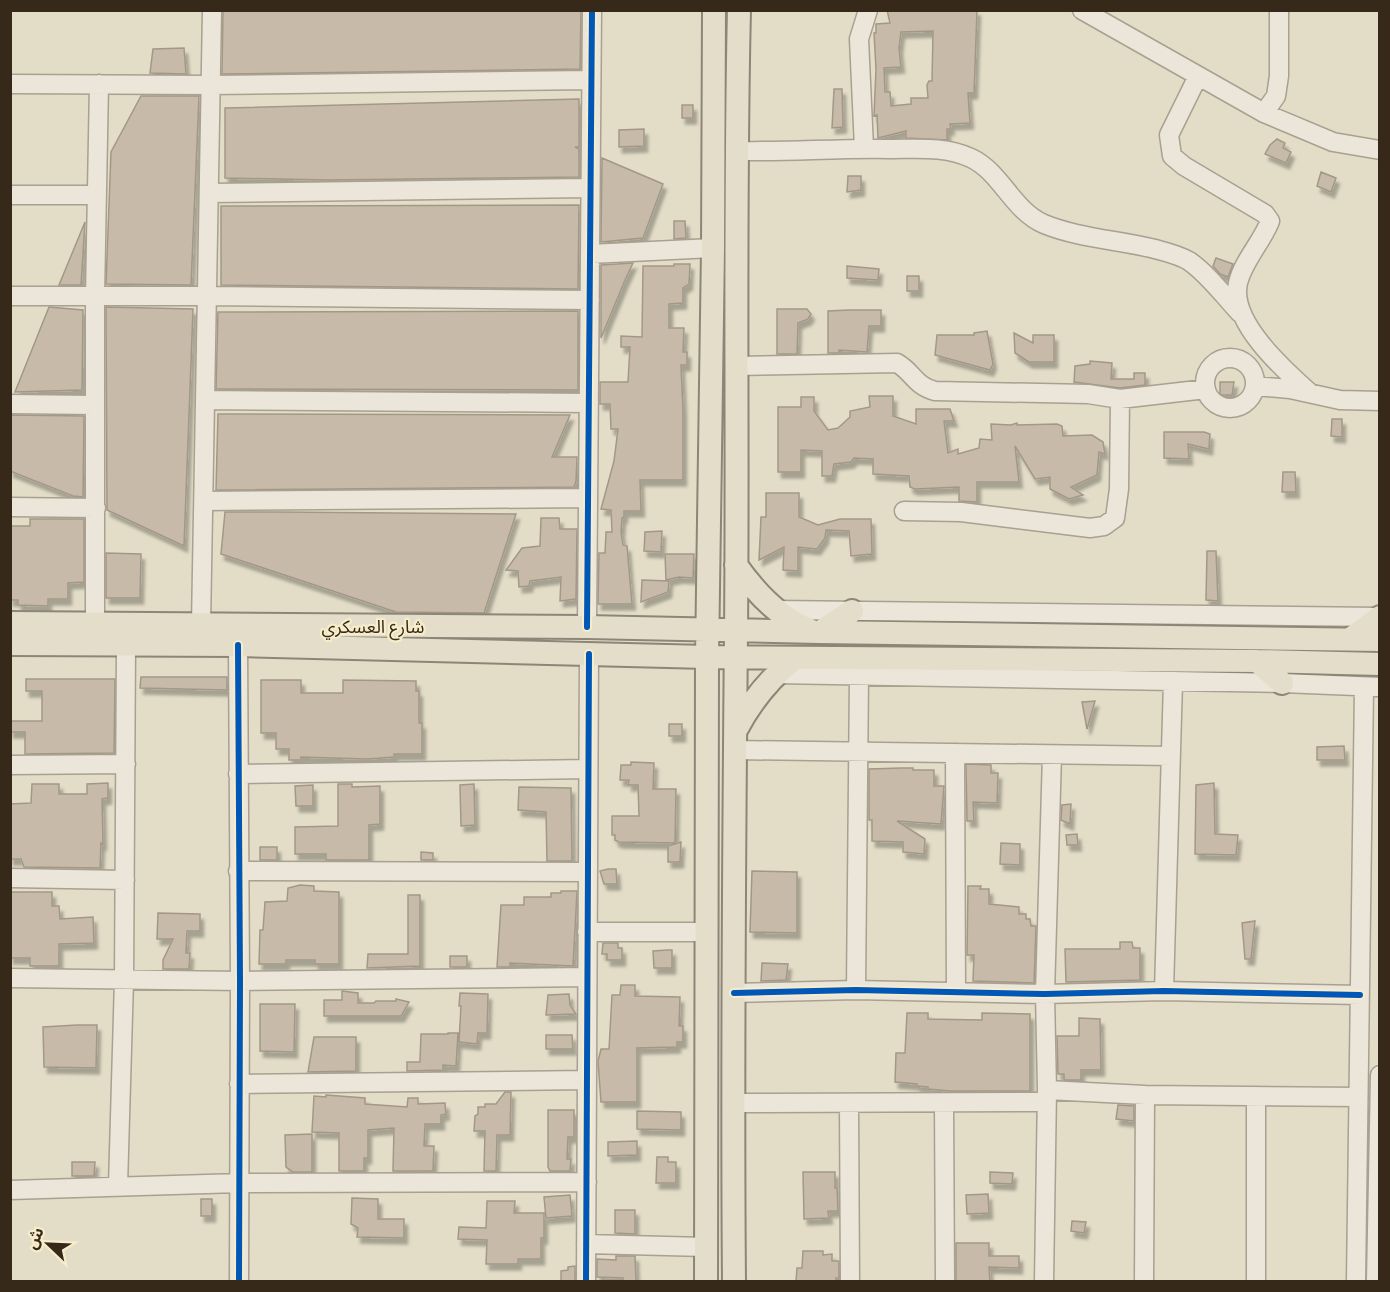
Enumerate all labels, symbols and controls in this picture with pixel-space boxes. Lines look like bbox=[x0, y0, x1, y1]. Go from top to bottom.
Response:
street label: شارع العسكري bbox=[322, 614, 424, 641]
north arrow bbox=[18, 1214, 78, 1274]
text: ش bbox=[20, 1224, 49, 1253]

